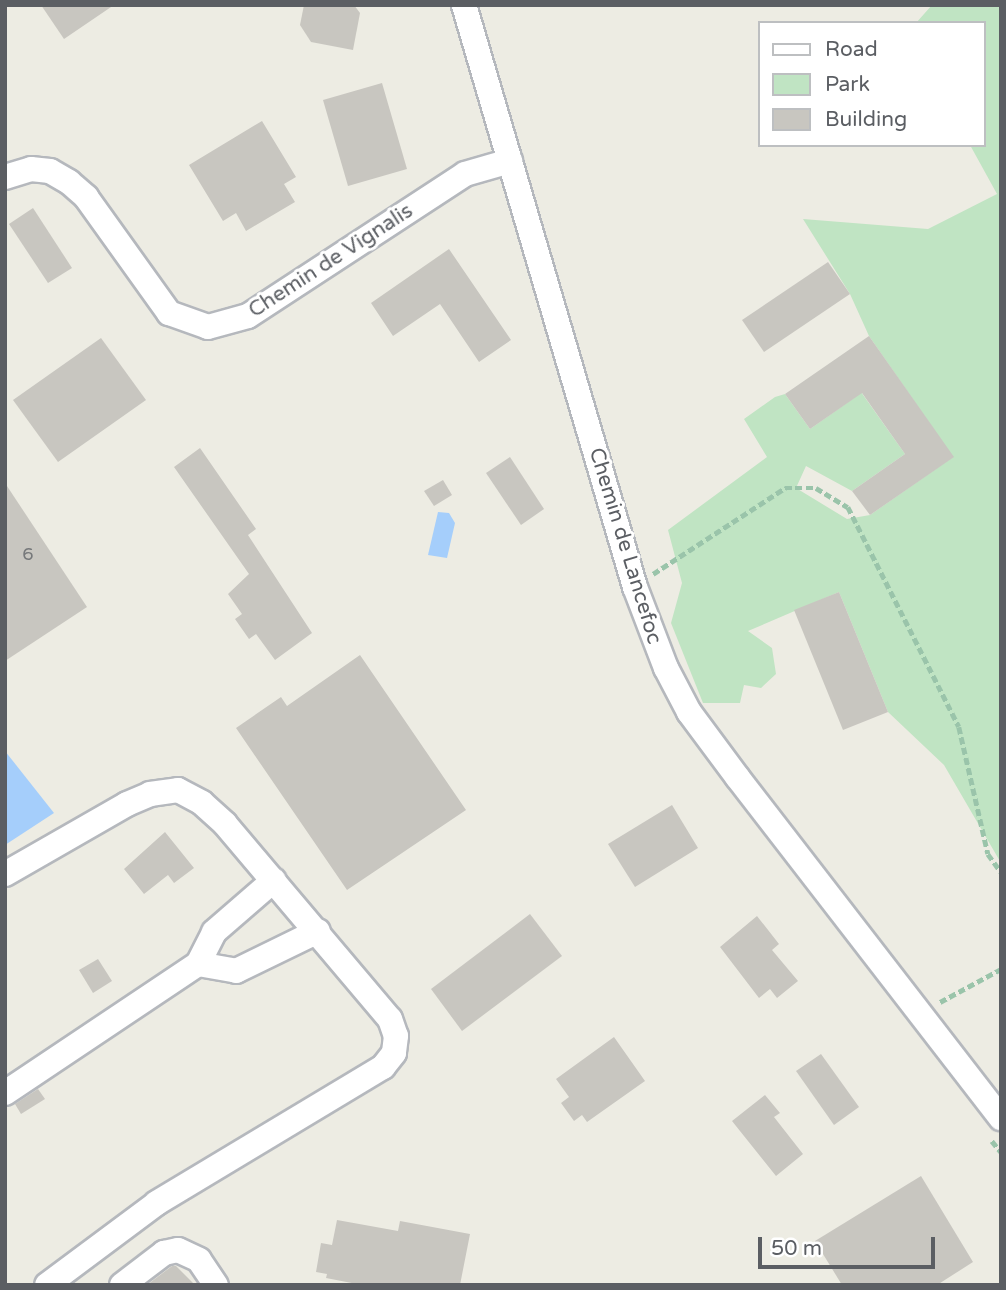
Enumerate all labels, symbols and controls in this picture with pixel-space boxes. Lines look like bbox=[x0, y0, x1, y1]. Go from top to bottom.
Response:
legend bbox=[758, 21, 985, 147]
text: Road bbox=[825, 37, 878, 62]
text: Park bbox=[825, 72, 870, 97]
text: Building bbox=[825, 107, 907, 132]
street label: Chemin de Vignalis bbox=[244, 199, 418, 323]
street label: Chemin de Lancefoc bbox=[583, 445, 667, 647]
house number: 6 bbox=[22, 543, 34, 565]
scale bar bbox=[761, 1224, 938, 1268]
text: 50 m bbox=[771, 1236, 822, 1261]

